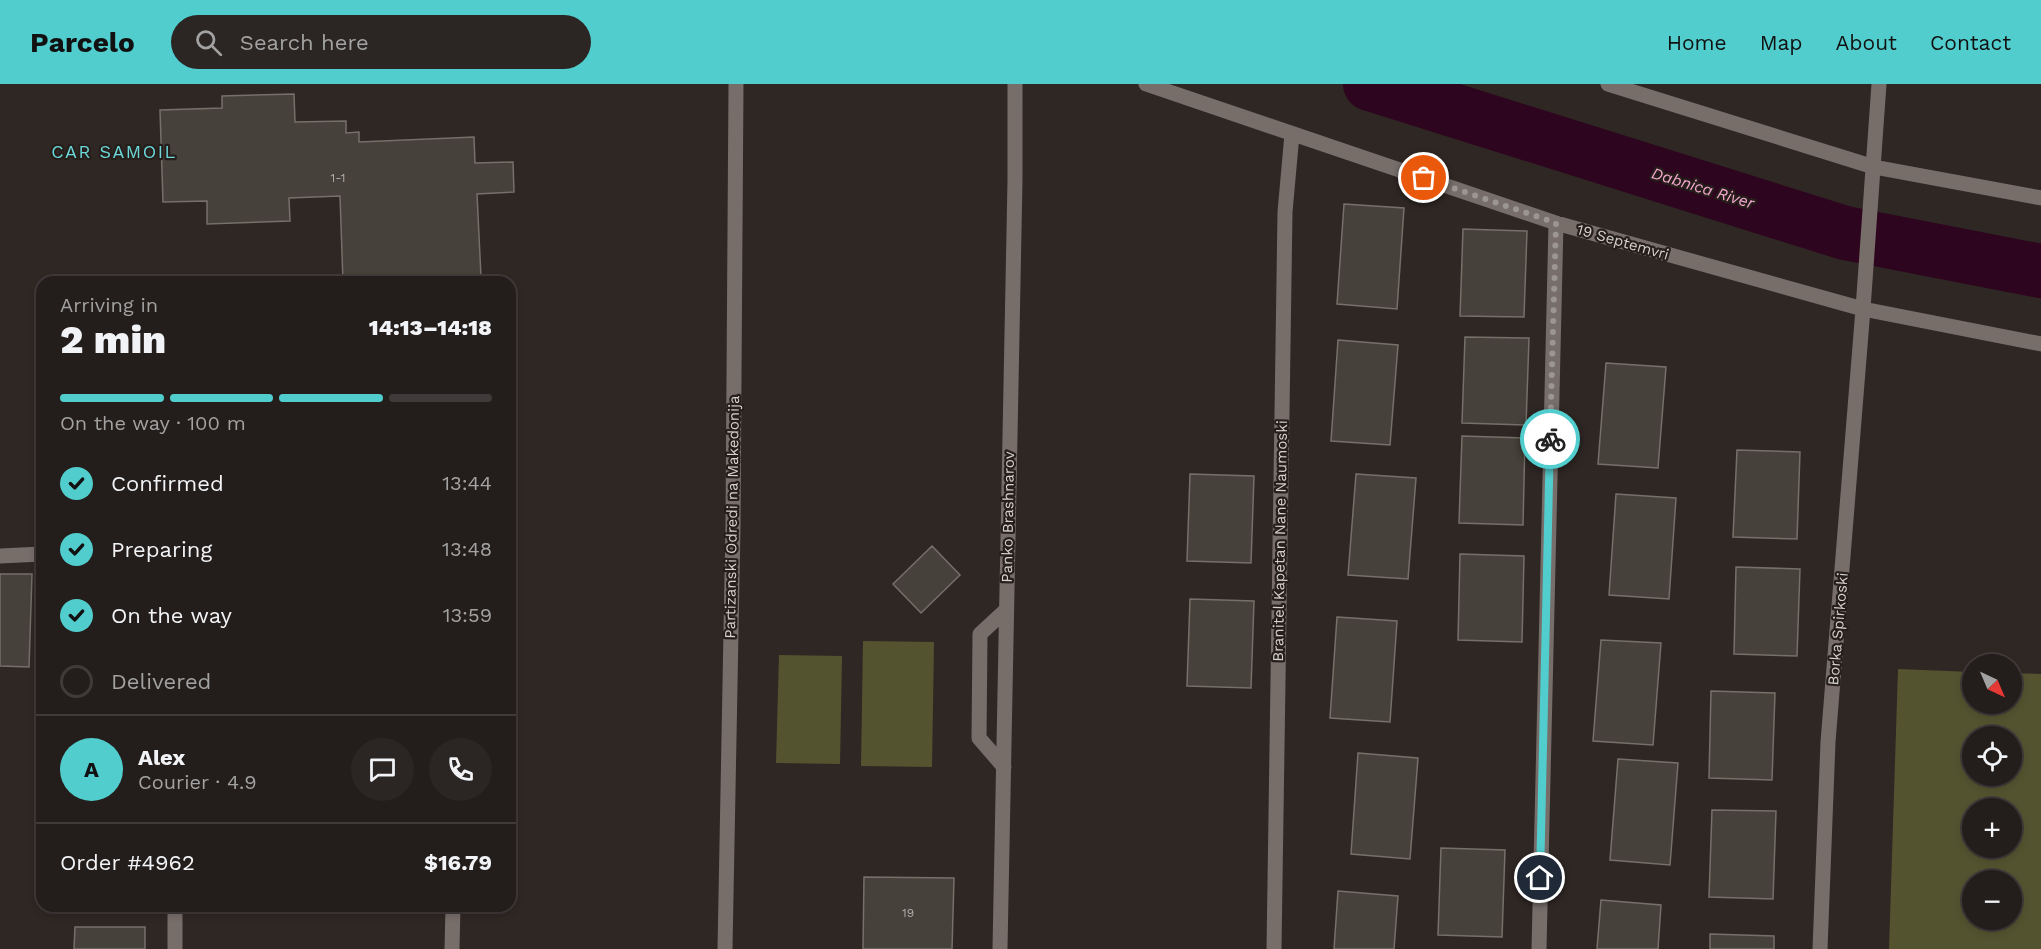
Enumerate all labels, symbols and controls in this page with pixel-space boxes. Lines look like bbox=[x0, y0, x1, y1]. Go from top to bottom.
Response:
search box bbox=[171, 15, 591, 69]
text: Parcelo bbox=[30, 26, 135, 59]
icon: search bbox=[192, 26, 225, 59]
text: Search here bbox=[240, 30, 369, 55]
text: Home bbox=[1667, 30, 1727, 55]
text: Map bbox=[1760, 30, 1803, 55]
text: About bbox=[1836, 30, 1897, 55]
text: Contact bbox=[1930, 30, 2011, 55]
district label: CAR SAMOIL bbox=[51, 141, 177, 162]
pin bbox=[1398, 152, 1449, 203]
icon: bag bbox=[1407, 161, 1440, 194]
water label: Dabnica River bbox=[1649, 163, 1757, 213]
house number: 1-1 bbox=[331, 171, 346, 185]
street label: 19 Septemvri bbox=[1575, 220, 1671, 264]
text: Arriving in bbox=[60, 293, 158, 317]
text: 14:13–14:18 bbox=[369, 315, 492, 340]
text: 2 min bbox=[60, 317, 166, 362]
street label: Partizanski Odredi na Makedonija bbox=[721, 395, 743, 639]
courier bbox=[1520, 409, 1580, 469]
text: On the way · 100 m bbox=[60, 411, 246, 435]
street label: Branitel Kapetan Nane Naumoski bbox=[1269, 420, 1291, 662]
icon: bike bbox=[1534, 423, 1567, 456]
street label: Panko Brashnarov bbox=[998, 451, 1018, 583]
icon: check bbox=[60, 467, 93, 500]
text: Confirmed bbox=[111, 471, 224, 496]
text: 13:44 bbox=[442, 471, 492, 495]
icon: check bbox=[60, 533, 93, 566]
text: Preparing bbox=[111, 537, 212, 562]
text: 13:48 bbox=[442, 537, 492, 561]
street label: Borka Spirkoski bbox=[1824, 572, 1852, 686]
icon: check bbox=[60, 599, 93, 632]
text: On the way bbox=[111, 603, 232, 628]
text: 13:59 bbox=[443, 603, 492, 627]
north arrow bbox=[1962, 654, 2022, 714]
map controls bbox=[1962, 654, 2022, 930]
text: Delivered bbox=[111, 669, 211, 694]
button: locate bbox=[1962, 726, 2022, 786]
button: chat bbox=[351, 738, 414, 801]
button: phone bbox=[429, 738, 492, 801]
text: Alex bbox=[138, 745, 185, 770]
text: A bbox=[84, 757, 99, 782]
text: Courier · 4.9 bbox=[138, 770, 257, 794]
button: + bbox=[1962, 798, 2022, 858]
text: Order #4962 bbox=[60, 850, 195, 875]
text: $16.79 bbox=[424, 850, 492, 875]
pin bbox=[1514, 852, 1565, 903]
icon: home bbox=[1523, 861, 1556, 894]
button: − bbox=[1962, 870, 2022, 930]
house number: 19 bbox=[902, 906, 914, 920]

